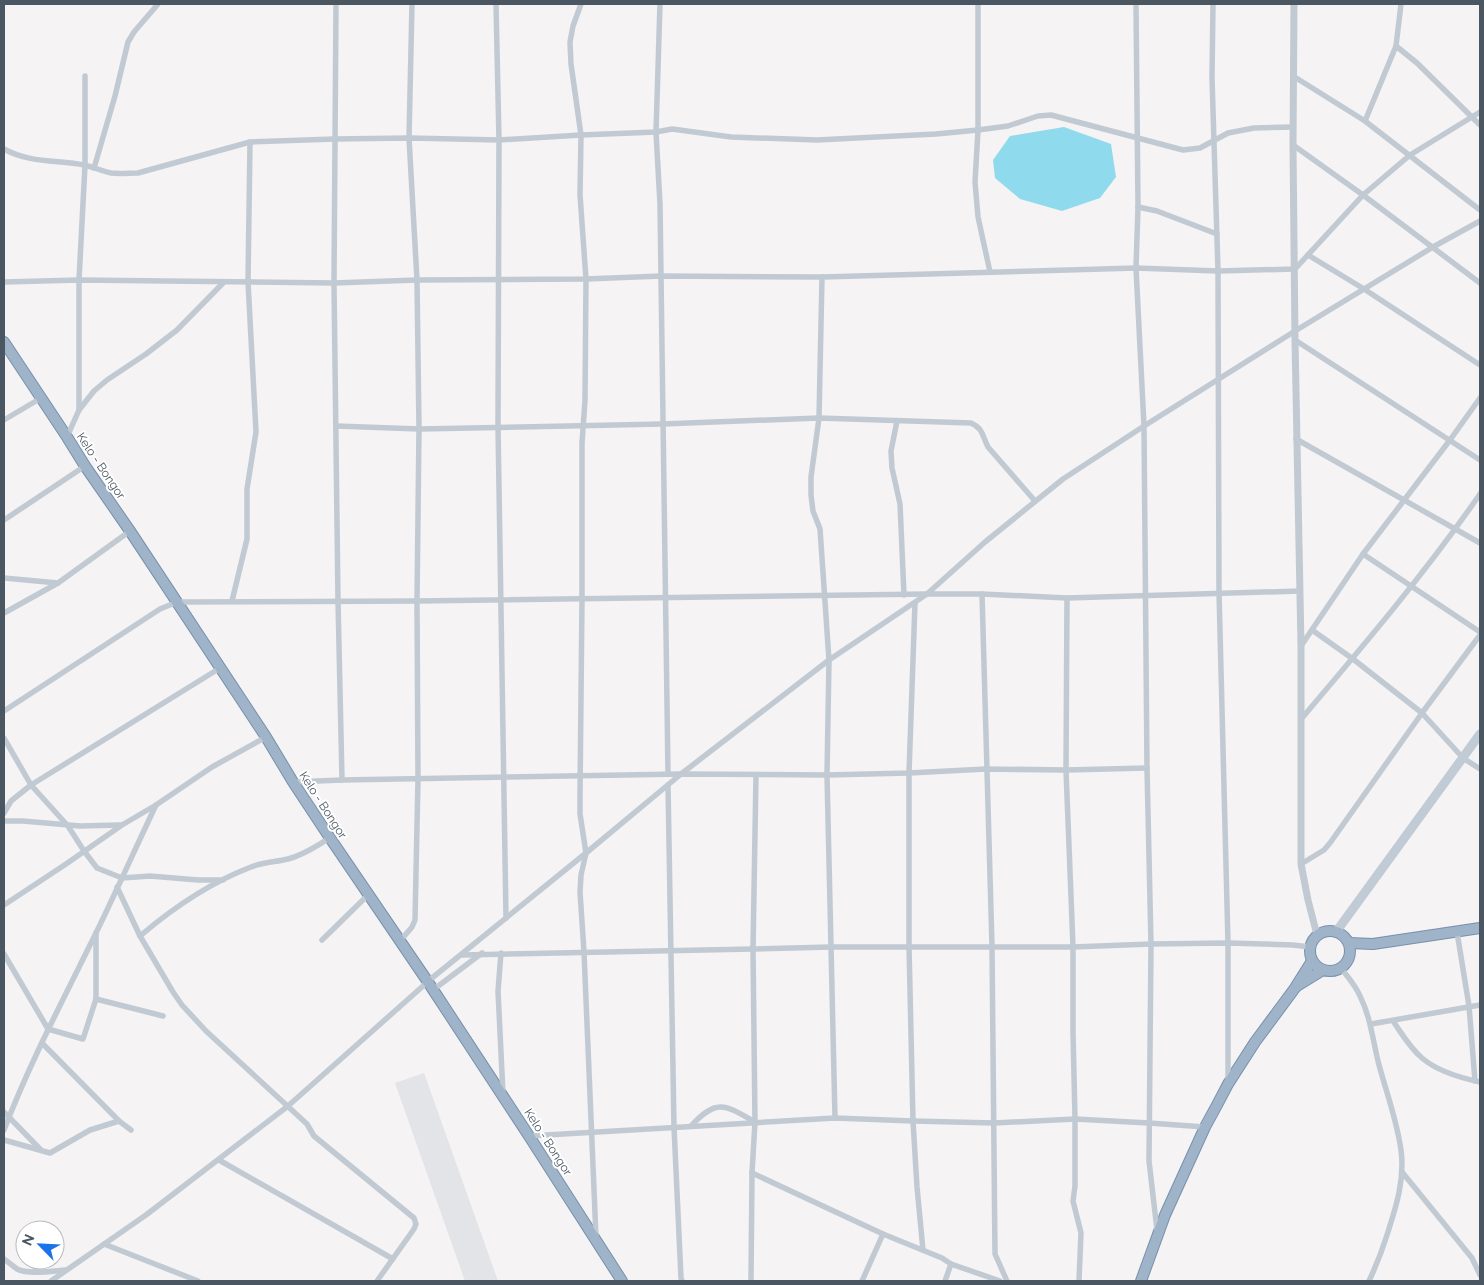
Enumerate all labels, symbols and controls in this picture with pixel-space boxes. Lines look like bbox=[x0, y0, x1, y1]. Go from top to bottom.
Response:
street label: Kelo - Bongor bbox=[74, 430, 129, 502]
street label: Kelo - Bongor bbox=[296, 769, 350, 842]
street label: Kelo - Bongor bbox=[521, 1106, 575, 1179]
north arrow bbox=[15, 1220, 65, 1270]
text: N bbox=[19, 1232, 38, 1248]

